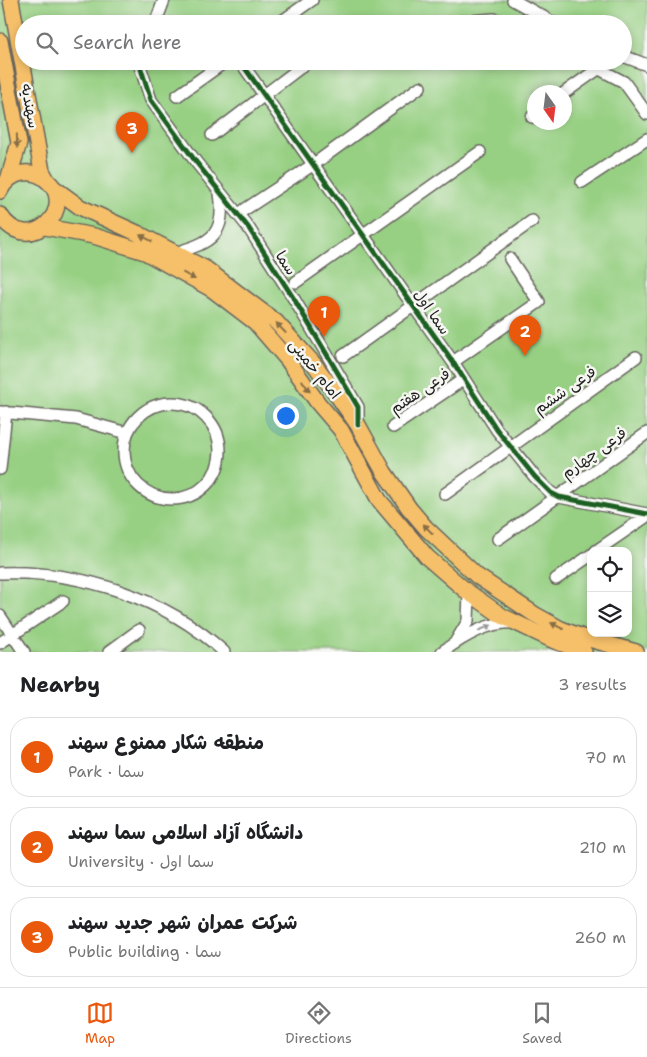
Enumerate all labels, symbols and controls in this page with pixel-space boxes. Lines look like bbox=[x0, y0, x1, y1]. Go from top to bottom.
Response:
search box bbox=[15, 15, 632, 70]
icon: search bbox=[33, 29, 61, 57]
text: Search here bbox=[73, 30, 182, 55]
street label: سهندیه bbox=[16, 82, 44, 130]
north arrow bbox=[527, 85, 572, 130]
pin: 3 bbox=[116, 112, 148, 153]
one-way arrow bbox=[13, 133, 21, 149]
one-way arrow bbox=[139, 234, 154, 242]
street label: سما bbox=[271, 247, 301, 279]
one-way arrow bbox=[182, 272, 195, 281]
street label: سما اول bbox=[409, 285, 455, 339]
pin: 1 bbox=[308, 296, 340, 337]
pin: 2 bbox=[509, 315, 541, 356]
one-way arrow bbox=[275, 322, 287, 334]
street label: امام خمینی bbox=[284, 335, 345, 404]
street label: فرعی ششم bbox=[530, 361, 601, 420]
street label: فرعی هفتم bbox=[386, 364, 455, 420]
one-way arrow bbox=[301, 379, 311, 393]
your location bbox=[273, 403, 299, 429]
street label: فرعی چهارم bbox=[558, 423, 631, 484]
one-way arrow bbox=[422, 523, 434, 535]
map controls bbox=[587, 547, 632, 637]
button: locate bbox=[587, 547, 632, 592]
button: layers bbox=[587, 592, 632, 637]
one-way arrow bbox=[549, 622, 564, 630]
one-way arrow bbox=[478, 624, 492, 632]
text: Nearby bbox=[20, 671, 100, 699]
text: 3 results bbox=[558, 674, 627, 695]
text: منطقه شکار ممنوع سهند bbox=[68, 730, 264, 755]
text: 1 bbox=[33, 747, 41, 768]
text: 70 m bbox=[585, 747, 626, 768]
text: Park · سما bbox=[68, 761, 144, 782]
text: دانشگاه آزاد اسلامی سما سهند bbox=[68, 820, 303, 845]
text: 2 bbox=[31, 837, 43, 858]
text: 210 m bbox=[579, 837, 626, 858]
text: University · سما اول bbox=[68, 851, 214, 872]
text: شرکت عمران شهر جدید سهند bbox=[68, 910, 297, 935]
text: 3 bbox=[31, 927, 43, 948]
text: 260 m bbox=[574, 927, 626, 948]
text: Public building · سما bbox=[68, 941, 222, 962]
tab: Map bbox=[85, 999, 115, 1047]
tab: Directions bbox=[285, 999, 352, 1047]
tab: Saved bbox=[522, 999, 562, 1047]

